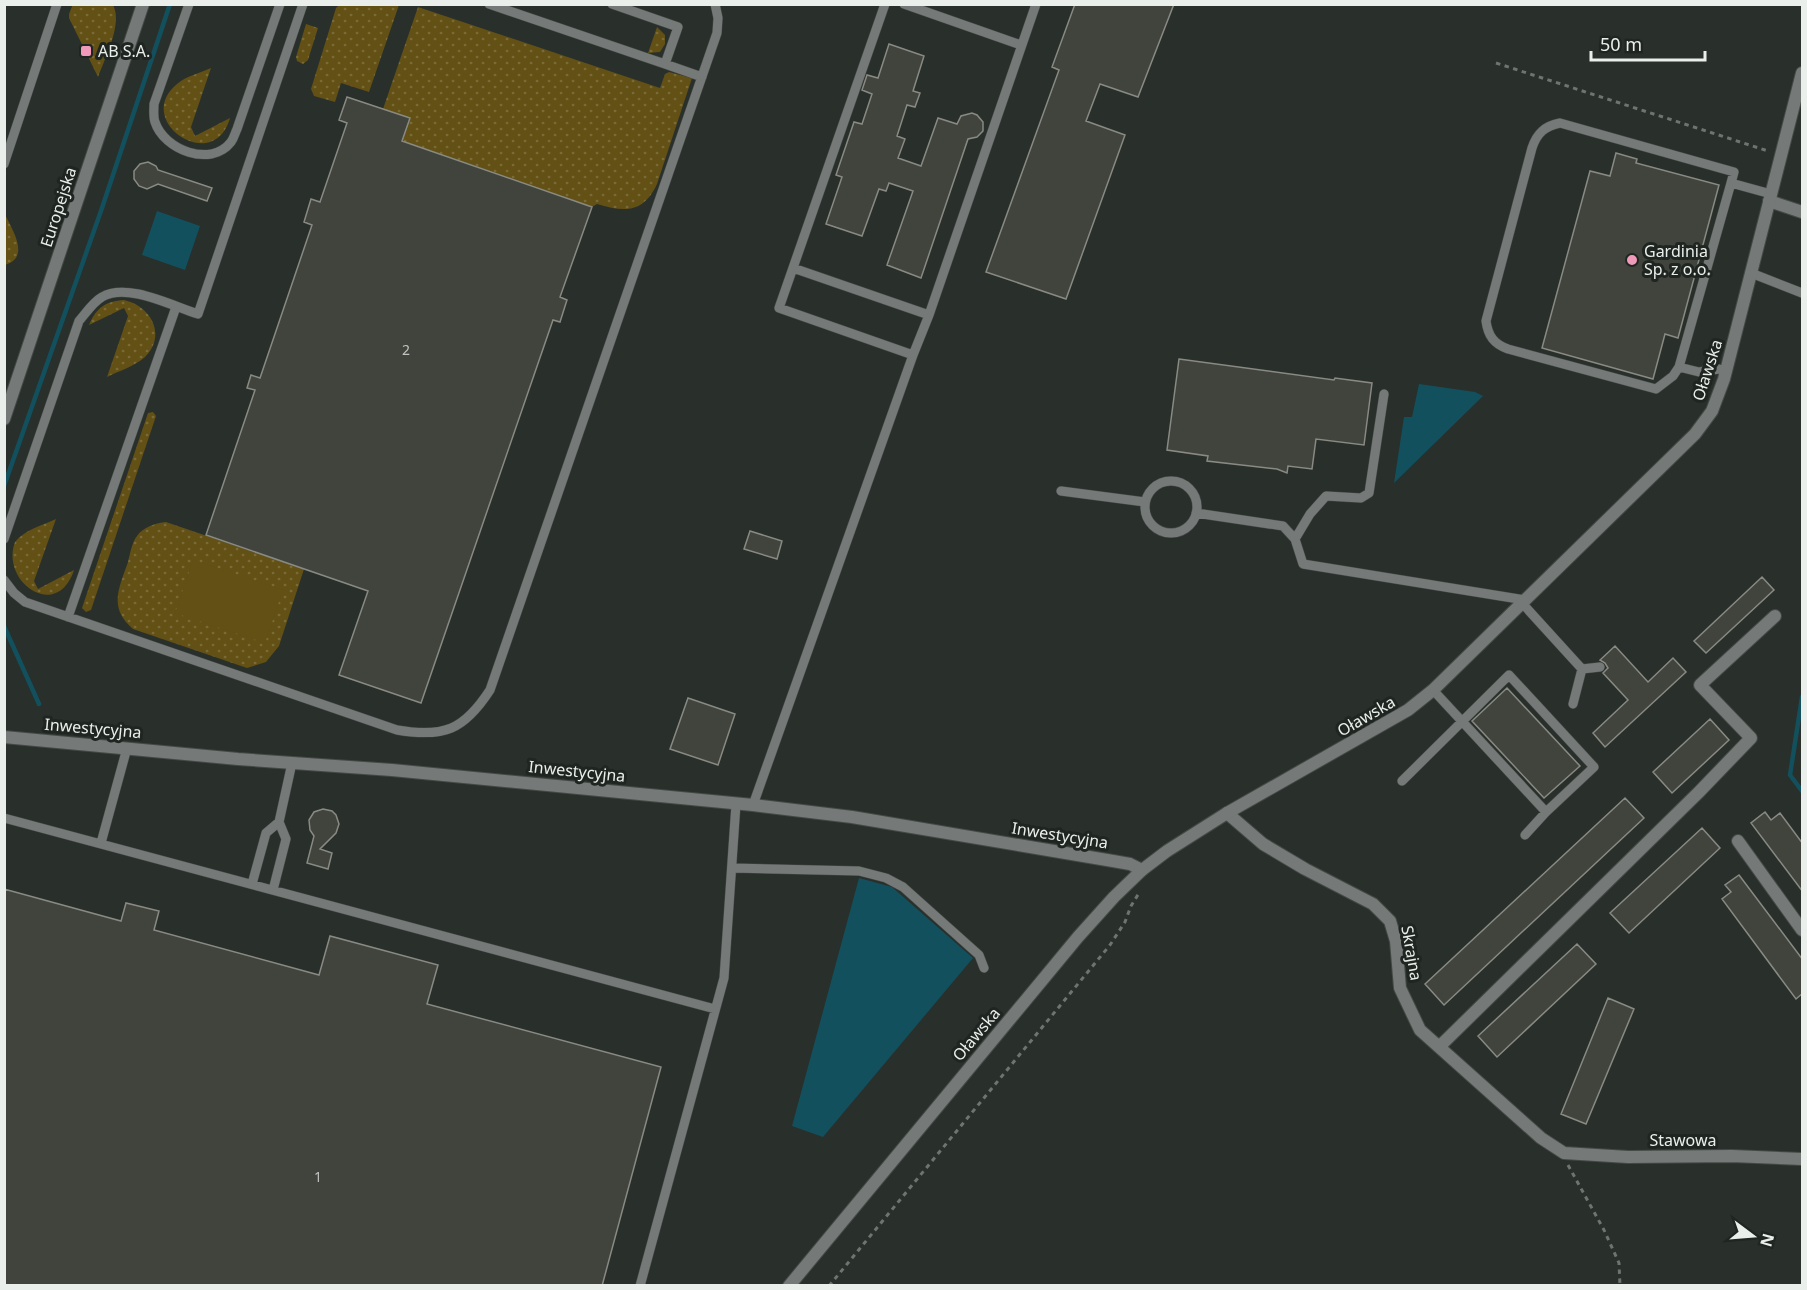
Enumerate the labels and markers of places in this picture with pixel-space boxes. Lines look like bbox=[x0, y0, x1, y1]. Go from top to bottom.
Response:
place label: AB S.A. bbox=[98, 40, 150, 62]
marker: AB S.A. bbox=[79, 44, 93, 58]
place label: Gardinia Sp. z o.o. bbox=[1644, 240, 1711, 280]
marker: Gardinia Sp. z o.o. bbox=[1625, 253, 1639, 267]

